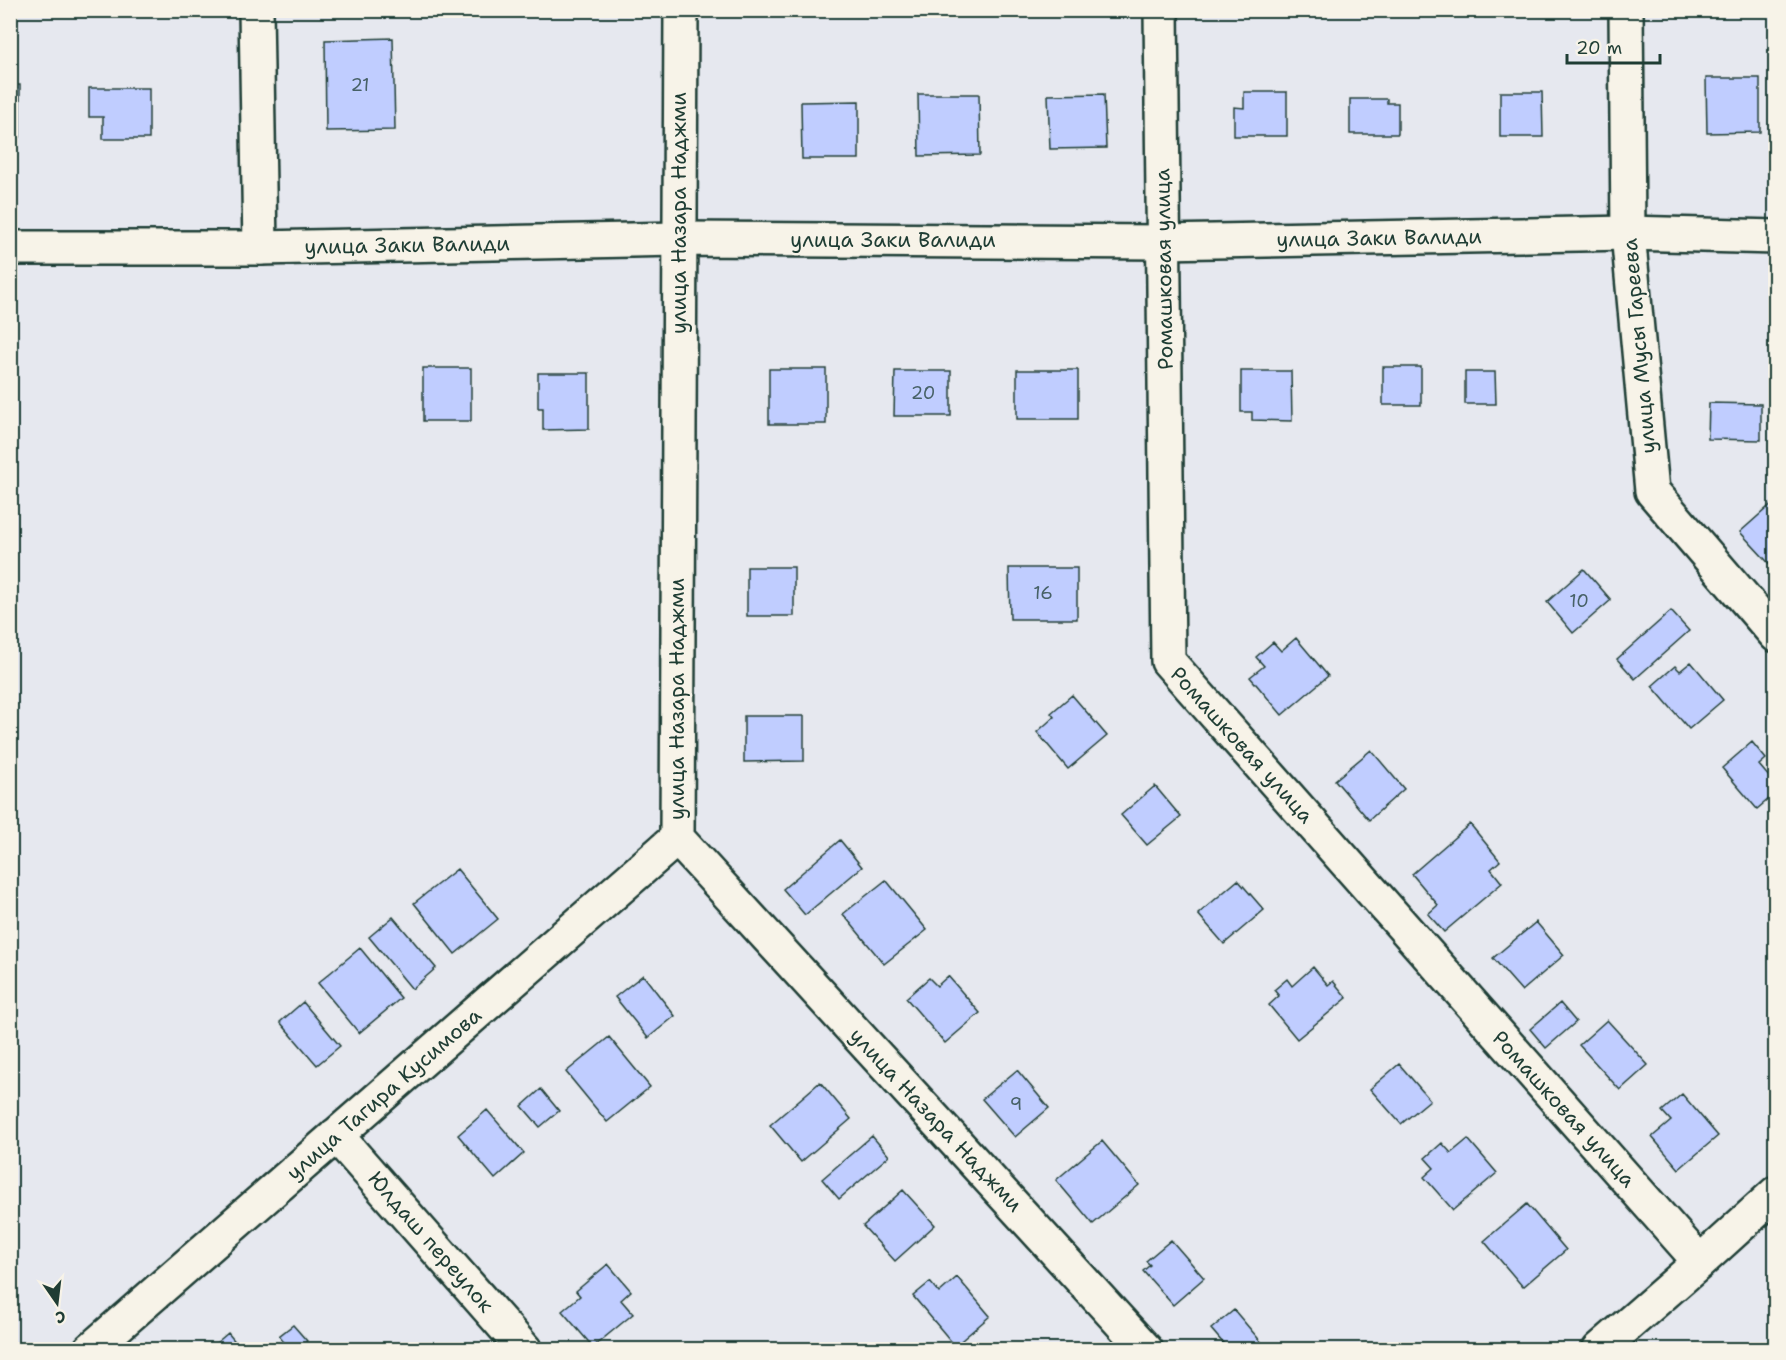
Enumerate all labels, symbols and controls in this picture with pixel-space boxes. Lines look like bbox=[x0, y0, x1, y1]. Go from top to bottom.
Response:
scale bar bbox=[1567, 27, 1660, 65]
text: 20 m bbox=[1576, 36, 1622, 60]
house number: 21 bbox=[350, 73, 370, 97]
street label: улица Назара Наджми bbox=[665, 92, 693, 334]
street label: Ромашковая улица bbox=[1148, 168, 1180, 370]
street label: улица Заки Валиди bbox=[1276, 222, 1482, 254]
street label: улица Заки Валиди bbox=[790, 226, 996, 254]
street label: улица Заки Валиди bbox=[304, 229, 510, 261]
street label: улица Мусы Гареева bbox=[1616, 237, 1662, 455]
house number: 20 bbox=[911, 381, 935, 405]
street label: улица Назара Наджми bbox=[663, 578, 691, 820]
house number: 16 bbox=[1033, 581, 1053, 605]
house number: 10 bbox=[1569, 589, 1589, 613]
street label: Ромашковая улица bbox=[1164, 661, 1320, 829]
street label: улица Тагира Кусимова bbox=[281, 1002, 487, 1186]
street label: улица Назара Наджми bbox=[843, 1022, 1029, 1218]
street label: Ромашковая улица bbox=[1486, 1025, 1642, 1193]
house number: 9 bbox=[1010, 1092, 1022, 1116]
street label: Юлдаш переулок bbox=[362, 1166, 500, 1318]
north arrow bbox=[27, 1273, 87, 1333]
text: С bbox=[53, 1306, 68, 1328]

